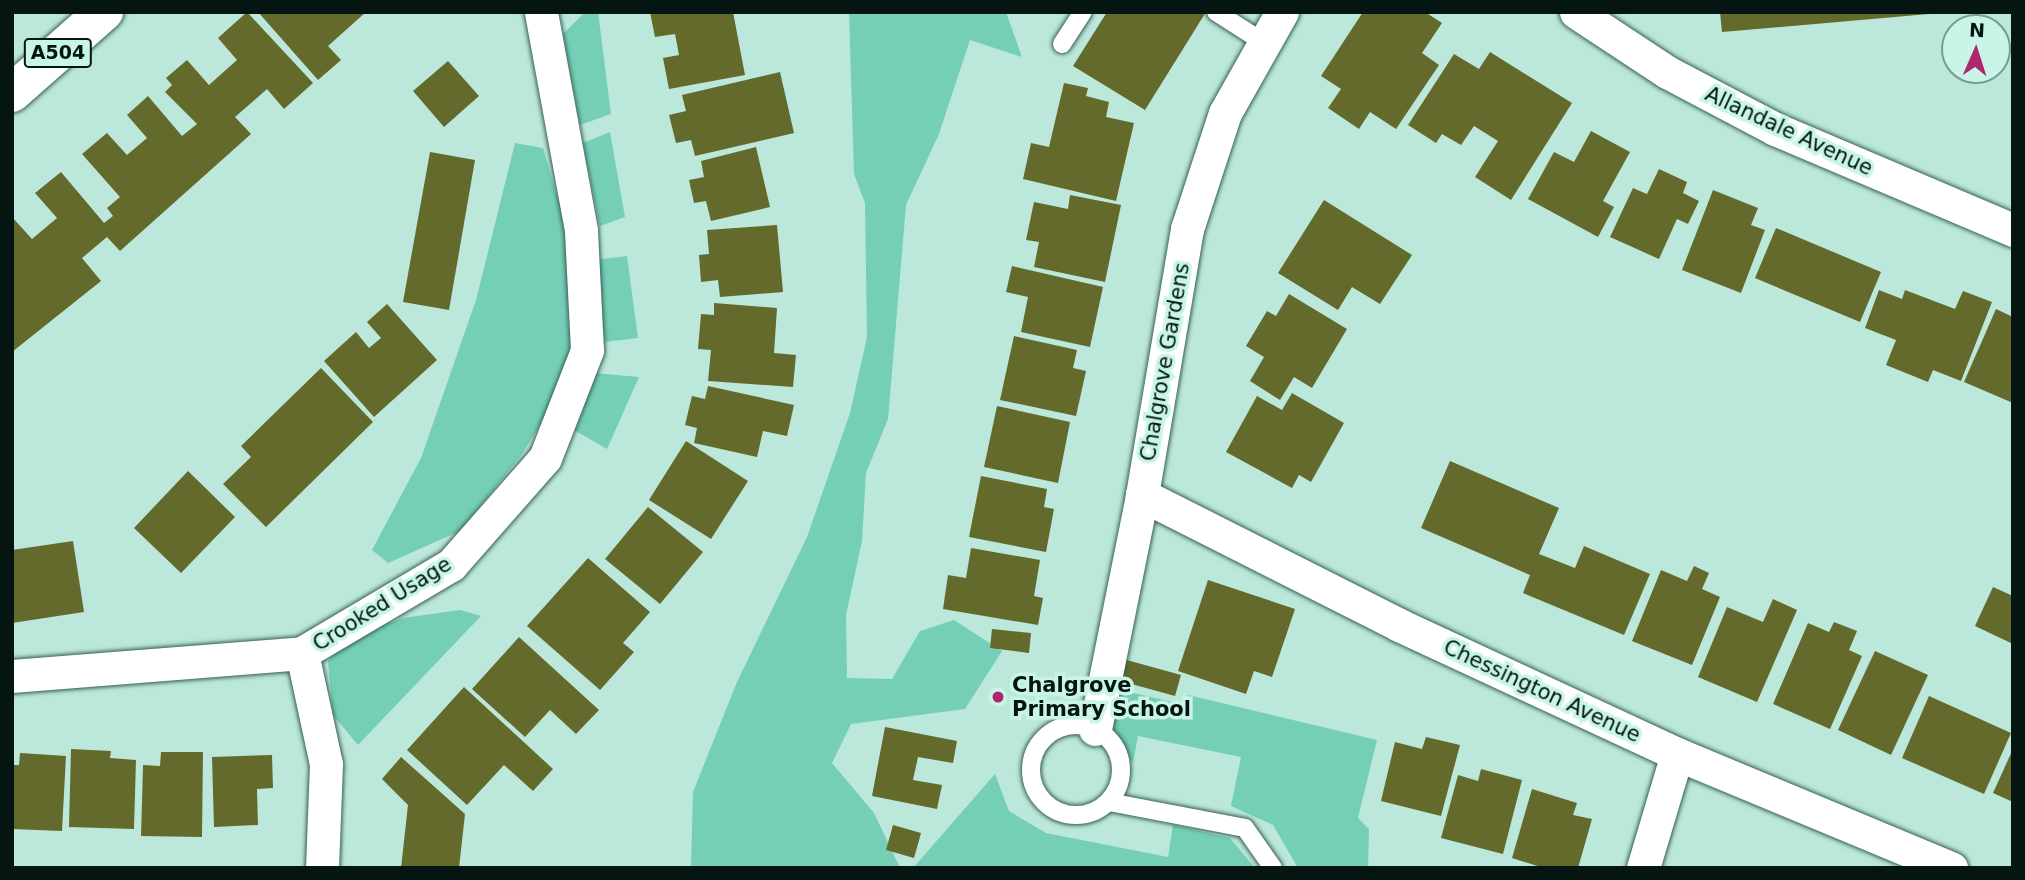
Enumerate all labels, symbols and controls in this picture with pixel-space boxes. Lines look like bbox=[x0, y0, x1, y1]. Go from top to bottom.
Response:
north arrow bbox=[1941, 14, 2011, 84]
text: N bbox=[1968, 19, 1986, 41]
road number: A504 bbox=[23, 38, 93, 68]
street label: Allandale Avenue bbox=[1701, 81, 1877, 181]
street label: Chalgrove Gardens bbox=[1135, 261, 1195, 463]
street label: Crooked Usage bbox=[308, 551, 456, 657]
street label: Chessington Avenue bbox=[1440, 634, 1644, 748]
place label: Chalgrove Primary School bbox=[1012, 672, 1191, 722]
marker: Chalgrove Primary School bbox=[990, 689, 1006, 705]

